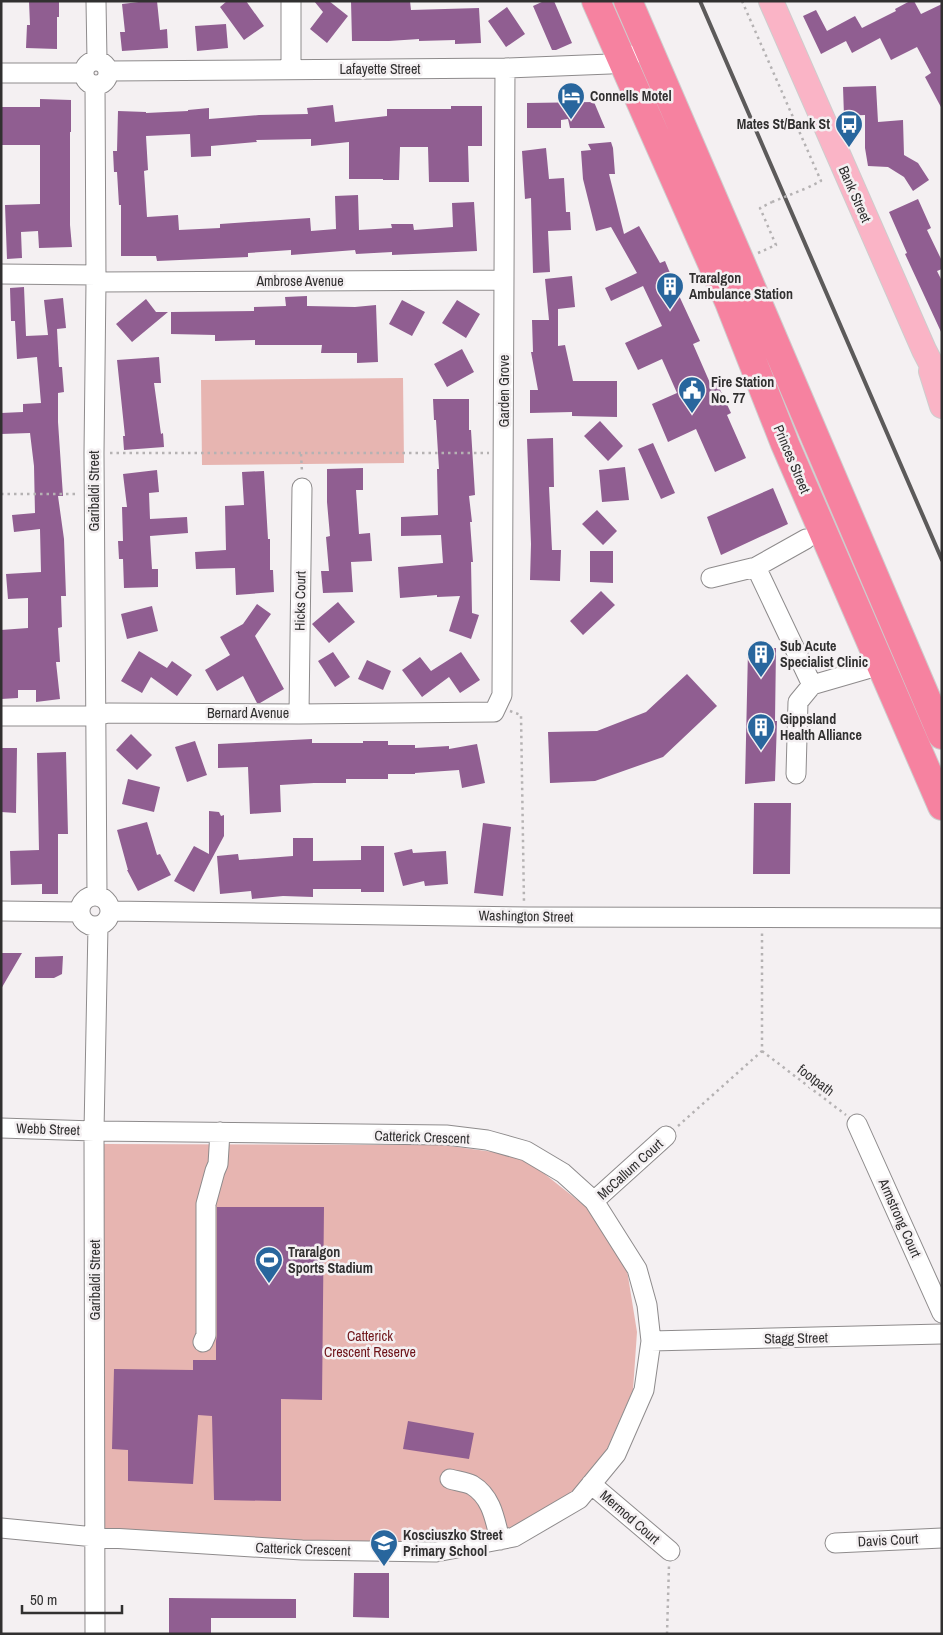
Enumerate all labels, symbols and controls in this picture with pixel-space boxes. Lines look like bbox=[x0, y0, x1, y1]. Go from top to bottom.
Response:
street label: Lafayette Street bbox=[339, 60, 421, 78]
hotel icon: Connells Motel bbox=[556, 81, 586, 120]
place label: Connells Motel bbox=[590, 87, 672, 105]
bus stop icon: Mates St/Bank St bbox=[834, 109, 864, 148]
place label: Mates St/Bank St bbox=[737, 115, 830, 133]
street label: Bank Street bbox=[835, 163, 875, 225]
place label: Traralgon Ambulance Station bbox=[689, 269, 793, 303]
building icon: Traralgon Ambulance Station bbox=[655, 271, 685, 310]
street label: Ambrose Avenue bbox=[255, 272, 344, 290]
street label: Garden Grove bbox=[495, 355, 513, 427]
place label: Fire Station No. 77 bbox=[711, 373, 774, 407]
public building icon: Fire Station No. 77 bbox=[677, 375, 707, 414]
street label: Princes Street bbox=[770, 422, 814, 496]
street label: Garibaldi Street bbox=[85, 450, 103, 532]
street label: Hicks Court bbox=[290, 571, 310, 631]
place label: Sub Acute Specialist Clinic bbox=[780, 637, 868, 671]
building icon: Sub Acute Specialist Clinic bbox=[746, 639, 776, 678]
street label: Bernard Avenue bbox=[207, 704, 289, 722]
place label: Gippsland Health Alliance bbox=[780, 710, 862, 744]
building icon: Gippsland Health Alliance bbox=[746, 712, 776, 751]
street label: Washington Street bbox=[479, 906, 573, 926]
street label: footpath bbox=[794, 1060, 838, 1100]
street label: Webb Street bbox=[16, 1119, 80, 1139]
street label: Catterick Crescent bbox=[374, 1126, 470, 1148]
street label: McCallum Court bbox=[593, 1135, 667, 1203]
street label: Armstrong Court bbox=[874, 1175, 925, 1260]
street label: Garibaldi Street bbox=[86, 1239, 104, 1321]
place label: Traralgon Sports Stadium bbox=[288, 1243, 373, 1277]
sports icon: Traralgon Sports Stadium bbox=[254, 1245, 284, 1284]
park label: Catterick Crescent Reserve bbox=[324, 1327, 416, 1361]
street label: Stagg Street bbox=[764, 1328, 828, 1348]
street label: Mermod Court bbox=[596, 1486, 664, 1548]
place label: Kosciuszko Street Primary School bbox=[403, 1526, 503, 1560]
school or university icon: Kosciuszko Street Primary School bbox=[369, 1528, 399, 1567]
street label: Davis Court bbox=[857, 1529, 919, 1551]
street label: Catterick Crescent bbox=[255, 1538, 351, 1560]
scale bar bbox=[22, 1582, 122, 1614]
text: 50 m bbox=[30, 1589, 57, 1610]

